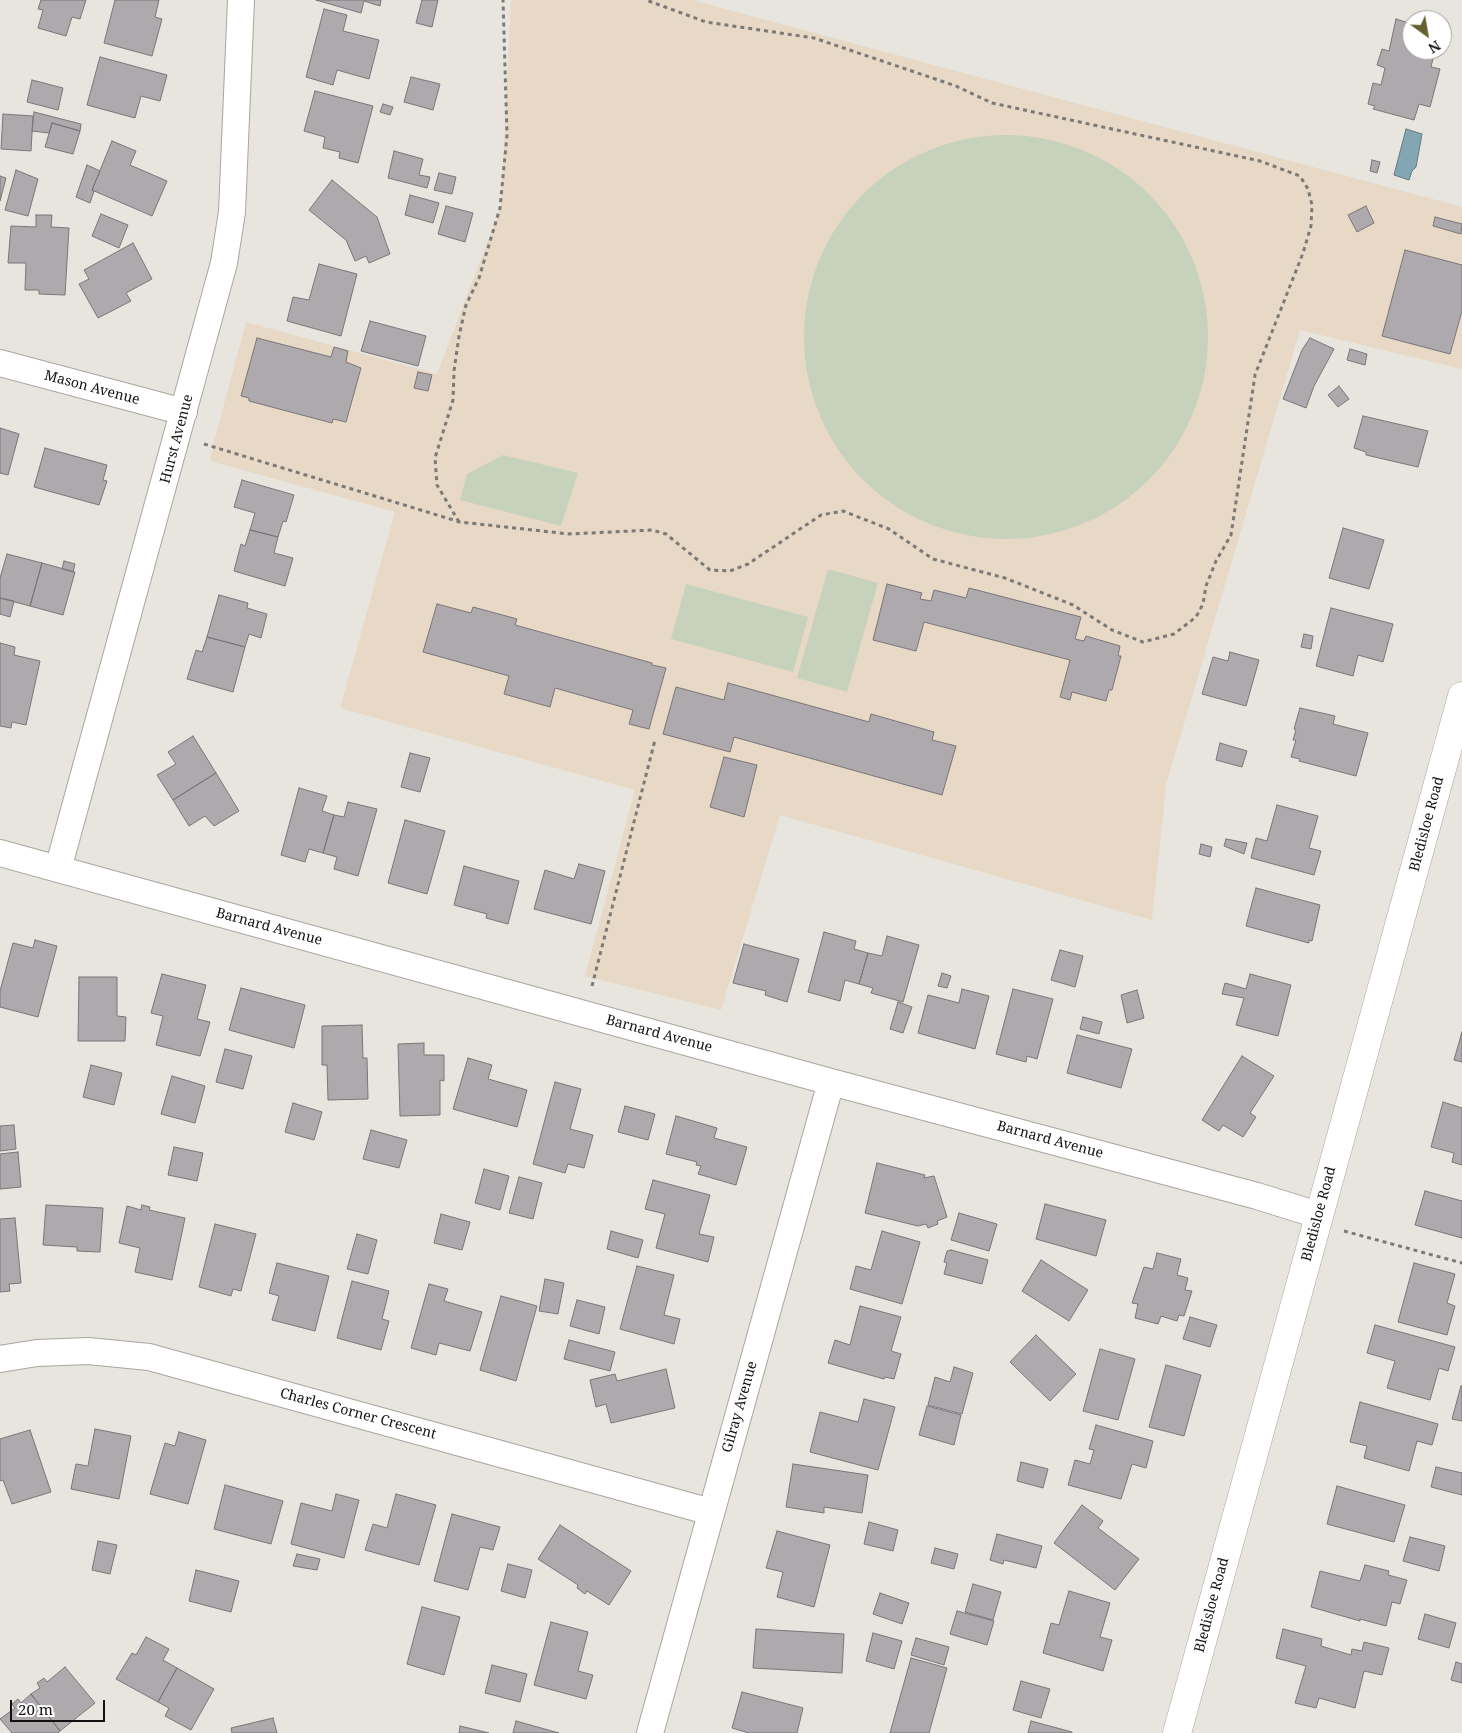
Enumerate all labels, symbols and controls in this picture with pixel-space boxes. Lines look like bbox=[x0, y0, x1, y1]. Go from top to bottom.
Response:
north arrow bbox=[1402, 10, 1452, 60]
text: N bbox=[1425, 36, 1444, 58]
street label: Mason Avenue bbox=[42, 367, 142, 409]
street label: Hurst Avenue bbox=[157, 393, 197, 485]
street label: Bledisloe Road bbox=[1406, 775, 1448, 873]
street label: Barnard Avenue bbox=[214, 905, 324, 949]
street label: Barnard Avenue bbox=[604, 1012, 714, 1056]
street label: Barnard Avenue bbox=[995, 1118, 1105, 1162]
street label: Bledisloe Road bbox=[1298, 1165, 1340, 1263]
street label: Gilray Avenue bbox=[719, 1359, 761, 1455]
street label: Charles Corner Crescent bbox=[278, 1385, 438, 1443]
street label: Bledisloe Road bbox=[1191, 1556, 1233, 1654]
scale bar bbox=[12, 1690, 108, 1722]
text: 20 m bbox=[18, 1699, 53, 1719]

